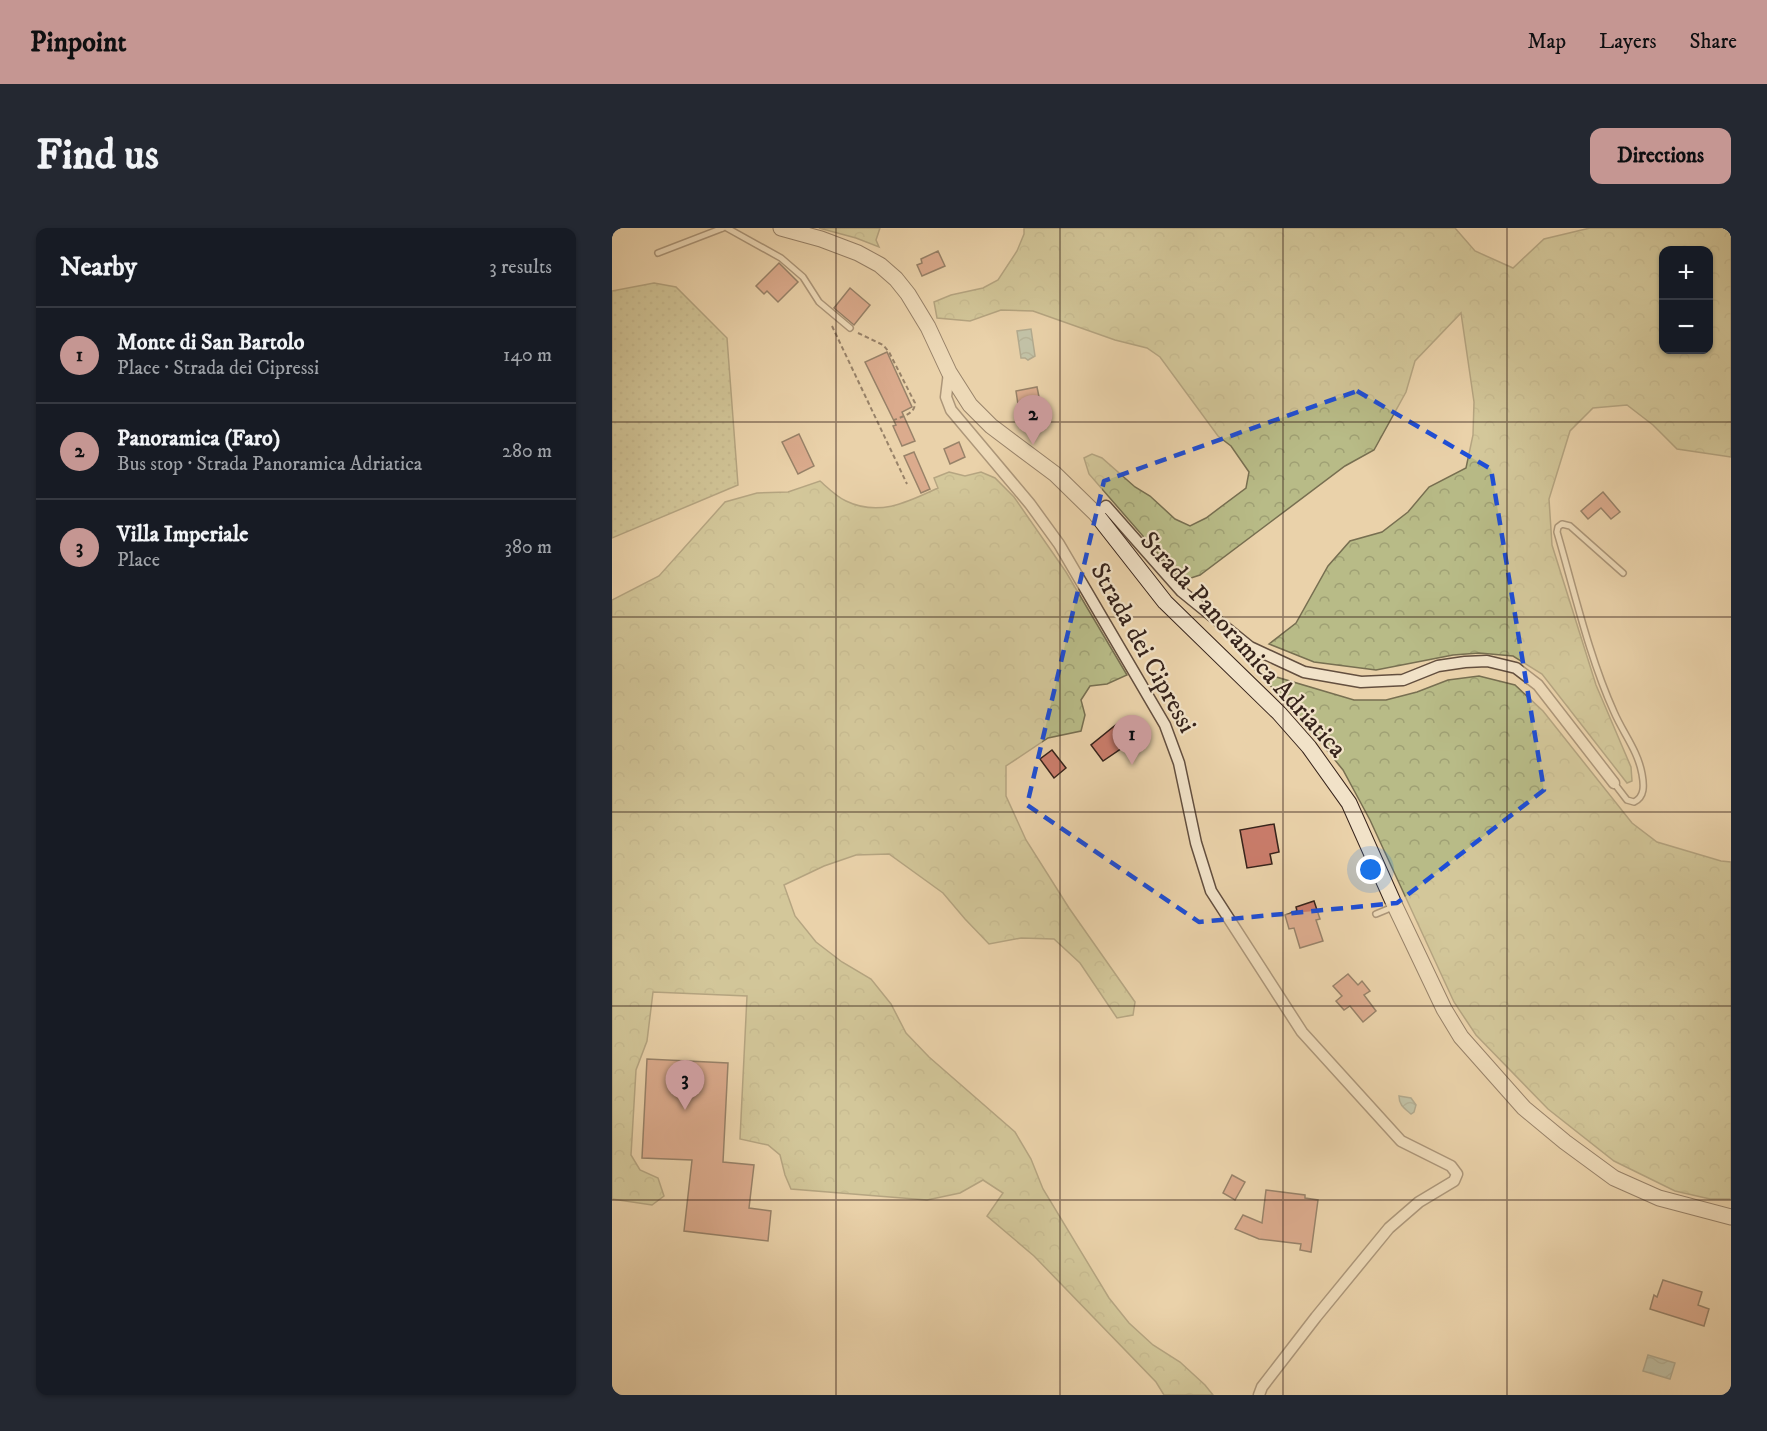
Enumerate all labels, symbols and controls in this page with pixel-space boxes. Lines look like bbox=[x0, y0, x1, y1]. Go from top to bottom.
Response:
text: Pinpoint bbox=[30, 25, 126, 60]
text: Map bbox=[1527, 29, 1566, 55]
text: Layers bbox=[1599, 29, 1657, 55]
text: Share bbox=[1690, 29, 1737, 55]
button: Directions bbox=[1590, 128, 1731, 184]
text: Find us bbox=[36, 130, 159, 182]
map controls bbox=[1659, 246, 1713, 354]
button: + bbox=[1659, 246, 1713, 300]
text: Nearby bbox=[60, 251, 137, 284]
text: 3 results bbox=[489, 255, 552, 280]
button: − bbox=[1659, 300, 1713, 354]
text: Monte di San Bartolo bbox=[117, 329, 305, 356]
text: 1 bbox=[76, 343, 83, 368]
text: 140 m bbox=[503, 343, 552, 368]
text: Place · Strada dei Cipressi bbox=[117, 356, 319, 381]
pin: 2 bbox=[1014, 396, 1052, 445]
text: Panoramica (Faro) bbox=[117, 425, 280, 452]
text: 2 bbox=[75, 439, 84, 464]
text: 280 m bbox=[502, 439, 552, 464]
text: Bus stop · Strada Panoramica Adriatica bbox=[117, 452, 422, 477]
text: Villa Imperiale bbox=[117, 521, 248, 548]
street label: Strada Panoramica Adriatica bbox=[1133, 525, 1353, 765]
text: 3 bbox=[76, 535, 83, 560]
text: 380 m bbox=[504, 535, 552, 560]
text: Place bbox=[117, 548, 160, 573]
street label: Strada dei Cipressi bbox=[1083, 557, 1203, 739]
pin: 1 bbox=[1112, 716, 1152, 765]
your location bbox=[1356, 855, 1385, 884]
pin: 3 bbox=[666, 1060, 704, 1110]

